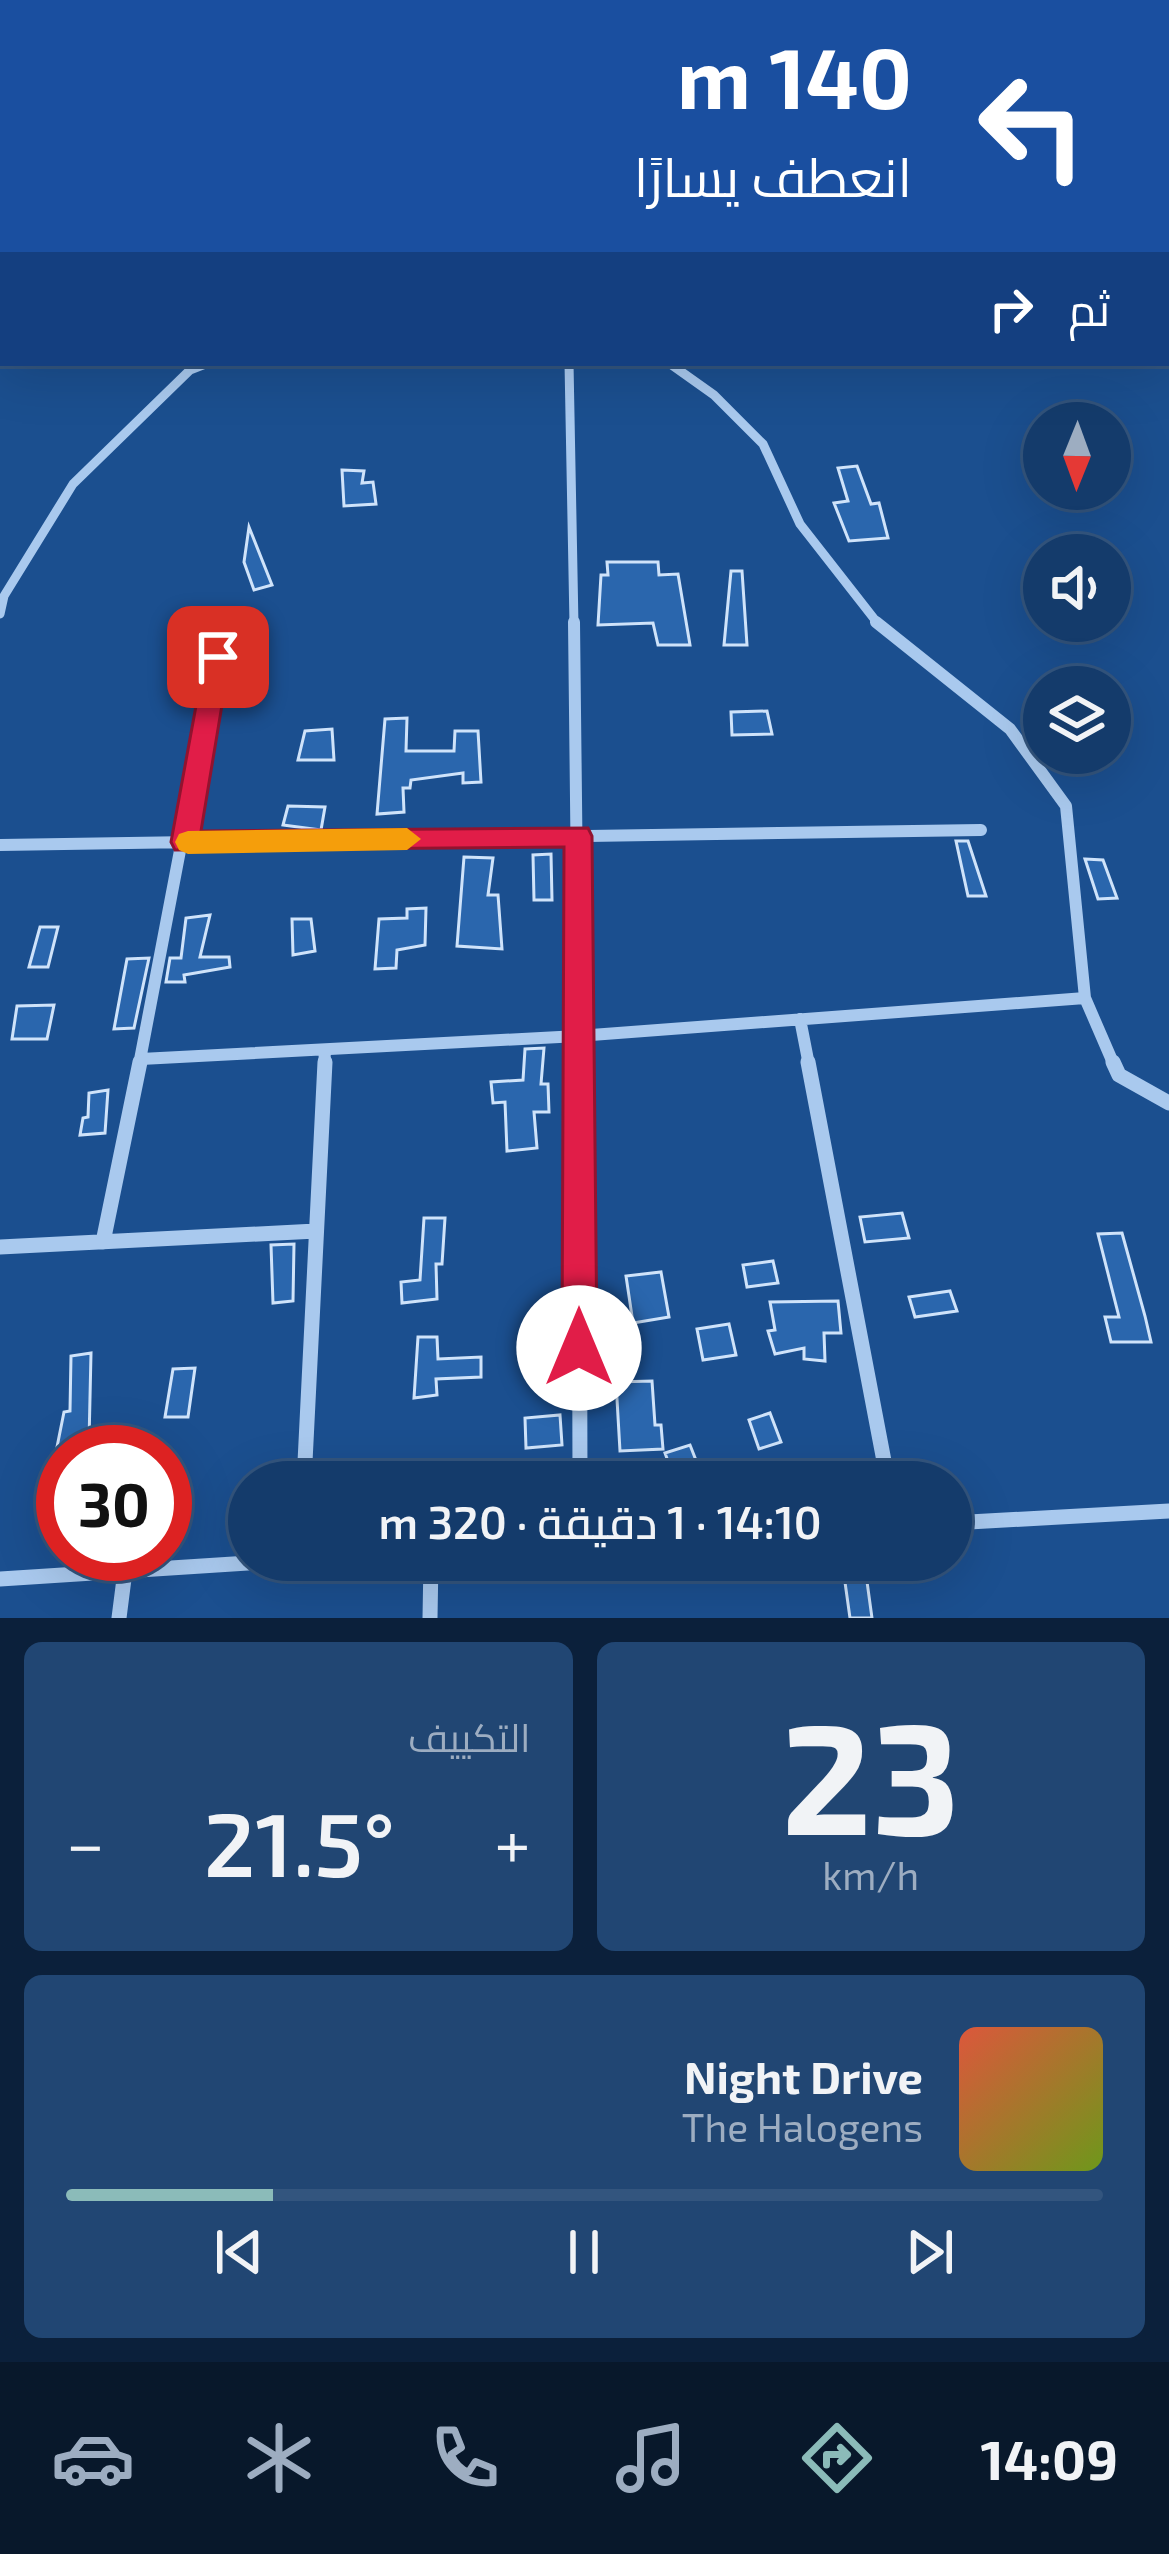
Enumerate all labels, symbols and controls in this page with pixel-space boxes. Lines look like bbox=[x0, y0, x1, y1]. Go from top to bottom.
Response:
text: 140 m bbox=[677, 25, 912, 126]
icon: left bbox=[954, 48, 1110, 204]
text: انعطف يسارًا bbox=[634, 143, 912, 208]
icon: right bbox=[978, 276, 1044, 342]
text: ثم bbox=[1068, 281, 1110, 335]
north arrow bbox=[1023, 402, 1131, 510]
map controls bbox=[1023, 402, 1131, 774]
button: sound bbox=[1023, 534, 1131, 642]
pin bbox=[167, 606, 269, 708]
icon: arrive bbox=[185, 624, 251, 690]
button: layers bbox=[1023, 666, 1131, 774]
position arrow bbox=[516, 1285, 642, 1411]
speed limit sign: 30 bbox=[36, 1425, 192, 1581]
text: 14:10 · 1 دقيقة · 320 m bbox=[378, 1494, 822, 1548]
text: 23 bbox=[781, 1679, 960, 1866]
text: التكييف bbox=[408, 1713, 531, 1760]
text: 21.5° bbox=[204, 1787, 395, 1895]
text: − bbox=[66, 1802, 105, 1881]
text: + bbox=[494, 1802, 531, 1881]
text: km/h bbox=[822, 1851, 919, 1898]
text: Night Drive bbox=[684, 2049, 923, 2103]
text: The Halogens bbox=[682, 2103, 923, 2150]
icon: previous bbox=[206, 2219, 272, 2285]
icon: pause bbox=[551, 2219, 617, 2285]
icon: next bbox=[897, 2219, 963, 2285]
icon: car bbox=[51, 2416, 135, 2500]
icon: climate bbox=[237, 2416, 321, 2500]
icon: phone bbox=[423, 2416, 507, 2500]
icon: music bbox=[609, 2416, 693, 2500]
icon: directions bbox=[795, 2416, 879, 2500]
text: 14:09 bbox=[981, 2426, 1118, 2491]

